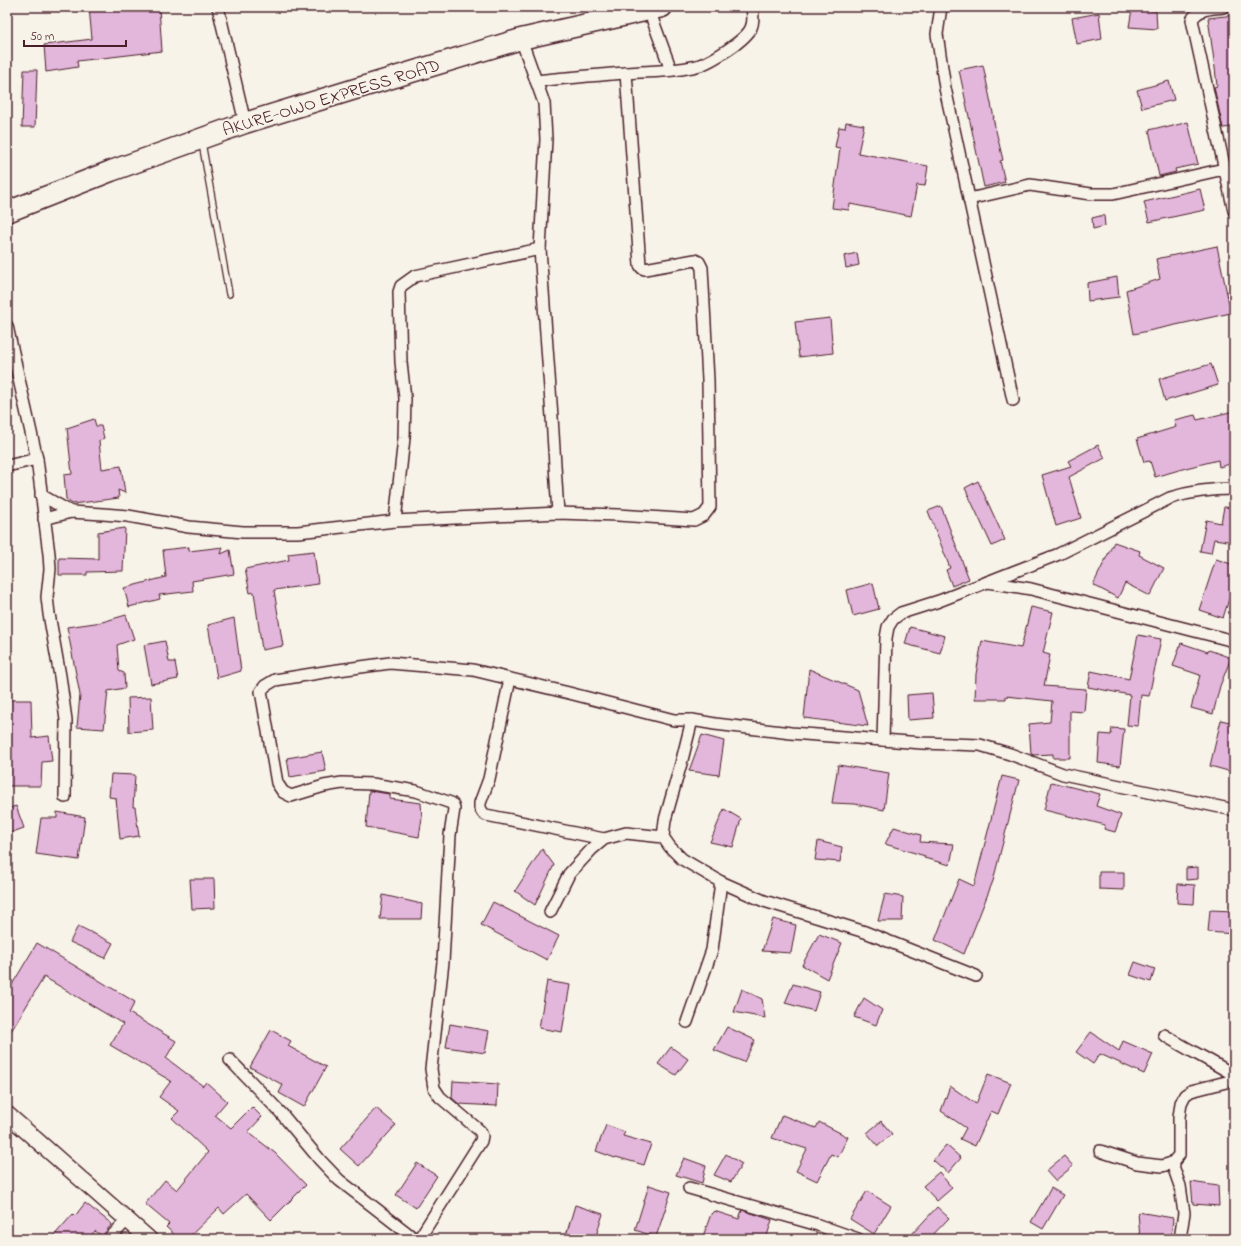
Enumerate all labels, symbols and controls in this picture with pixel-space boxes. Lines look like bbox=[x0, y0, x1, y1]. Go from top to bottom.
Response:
scale bar bbox=[24, 22, 126, 48]
text: 50 m bbox=[30, 28, 54, 46]
street label: AKURE-OWO EXPRESS ROAD bbox=[220, 53, 444, 144]

